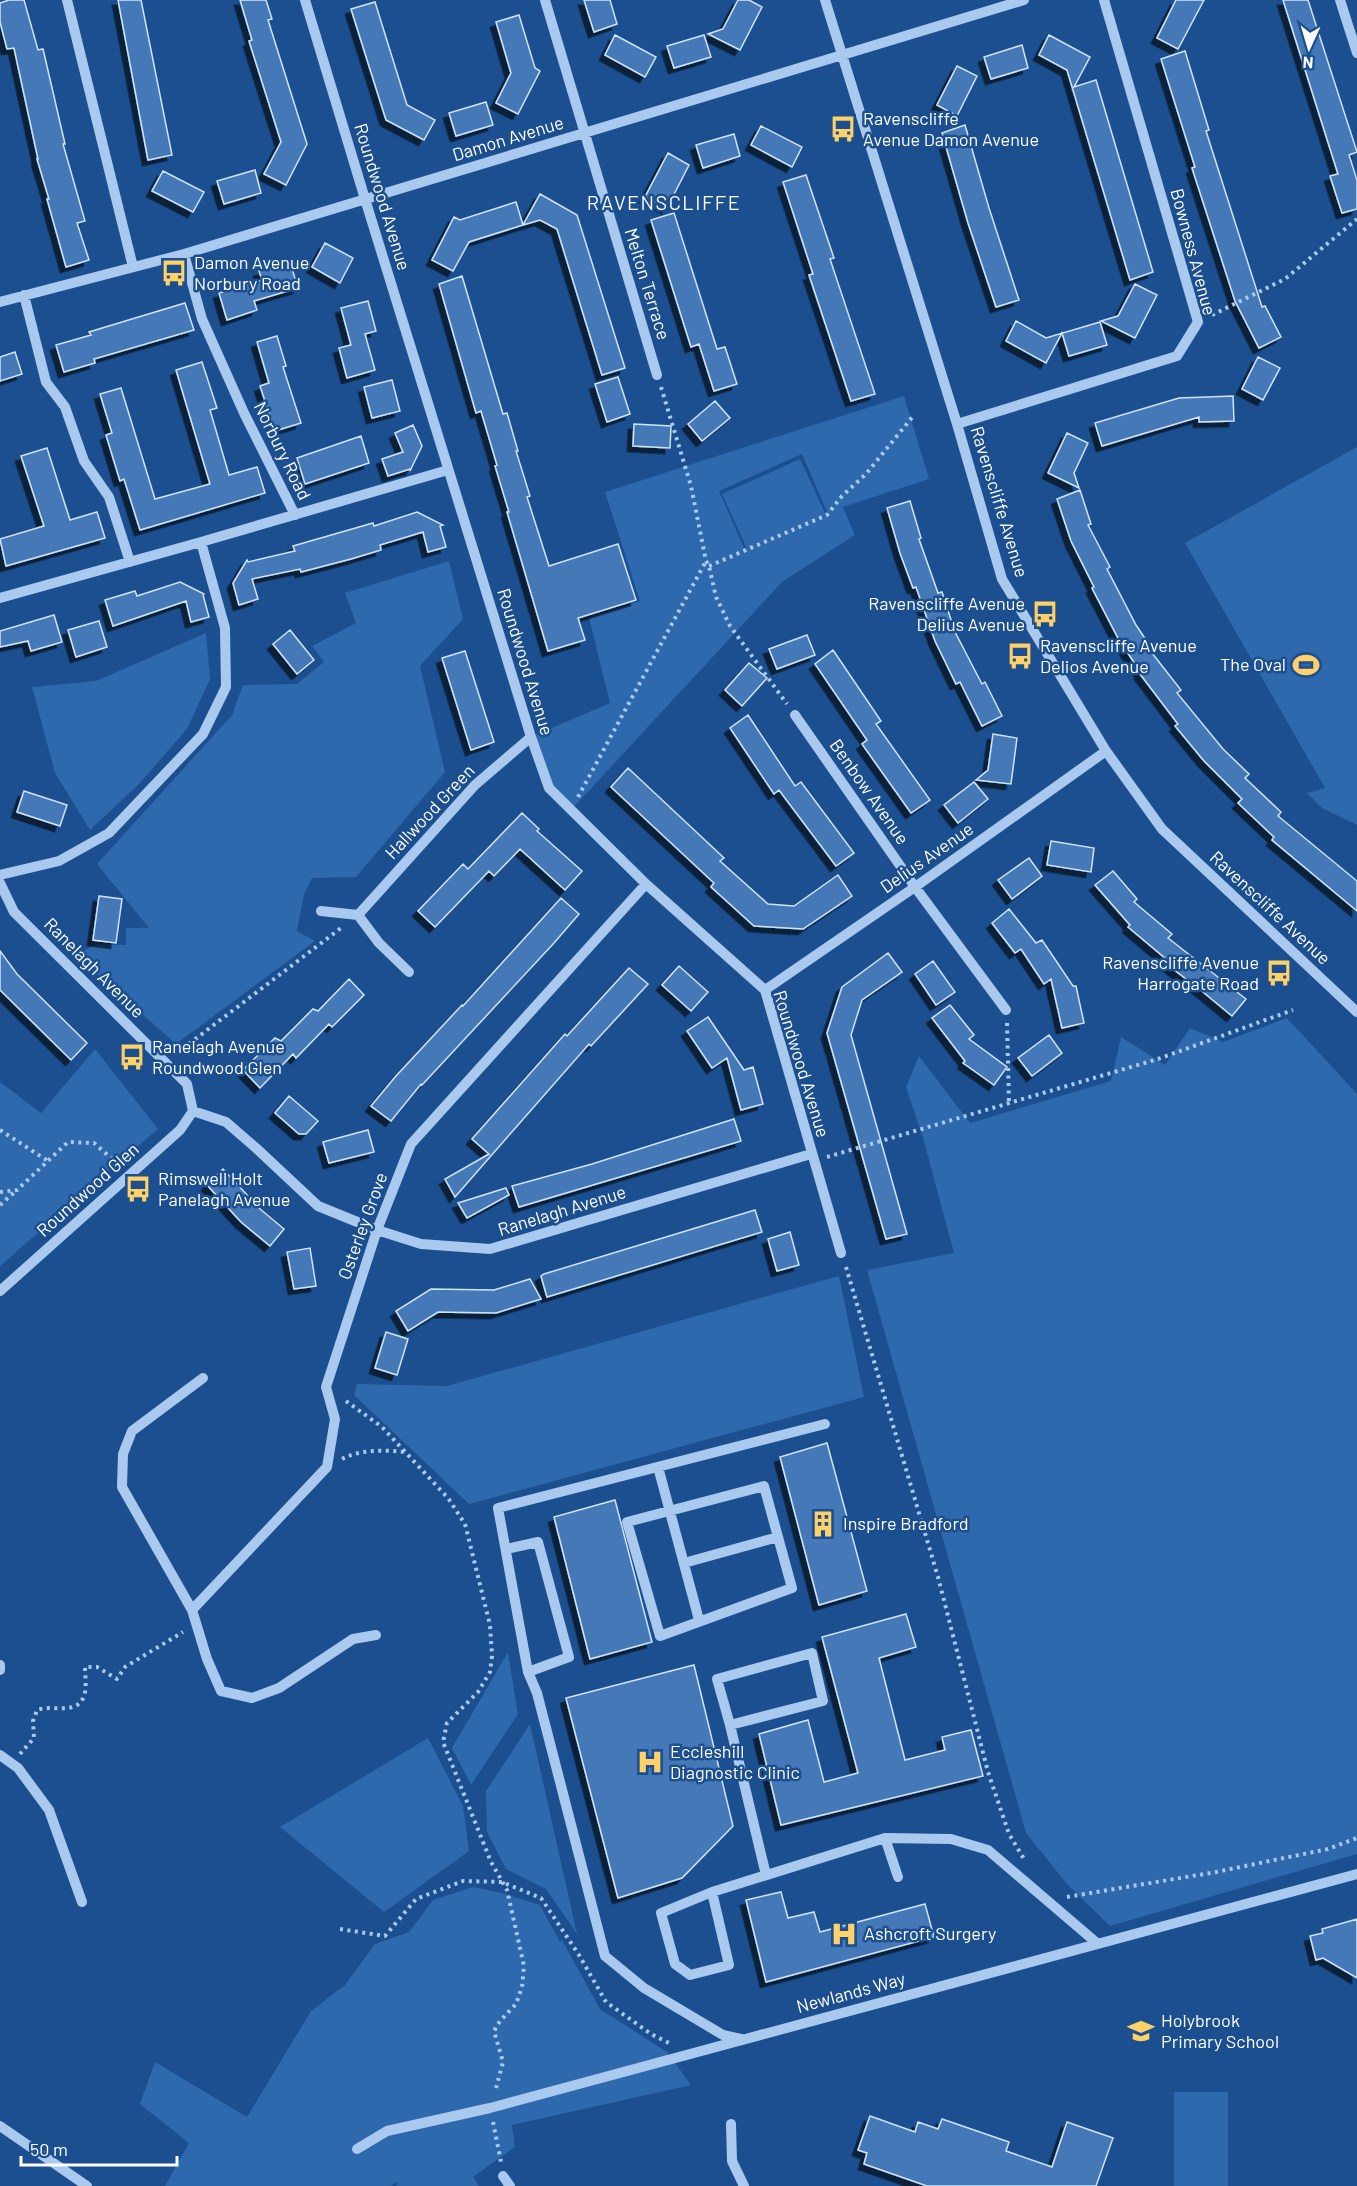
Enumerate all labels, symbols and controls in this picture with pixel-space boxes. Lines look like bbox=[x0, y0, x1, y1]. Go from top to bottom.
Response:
north arrow bbox=[1279, 18, 1339, 78]
text: N bbox=[1302, 54, 1314, 73]
place label: Ravenscliffe Avenue Damon Avenue bbox=[863, 107, 1039, 150]
street label: Damon Avenue bbox=[449, 111, 566, 165]
bus stop icon: Ravenscliffe Avenue Damon Avenue bbox=[828, 114, 858, 144]
street label: Roundwood Avenue bbox=[350, 120, 416, 273]
street label: Bowness Avenue bbox=[1166, 186, 1221, 318]
district label: RAVENSCLIFFE bbox=[587, 190, 741, 214]
street label: Melton Terrace bbox=[621, 225, 675, 342]
place label: Damon Avenue Norbury Road bbox=[194, 251, 309, 294]
bus stop icon: Damon Avenue Norbury Road bbox=[159, 258, 189, 288]
street label: Norbury Road bbox=[250, 398, 316, 503]
street label: Ravenscliffe Avenue bbox=[967, 424, 1033, 580]
street label: Roundwood Avenue bbox=[493, 585, 559, 738]
place label: Ravenscliffe Avenue Delius Avenue bbox=[868, 592, 1025, 635]
bus stop icon: Ravenscliffe Avenue Delius Avenue bbox=[1030, 599, 1060, 629]
place label: Ravenscliffe Avenue Delios Avenue bbox=[1040, 634, 1197, 677]
bus stop icon: Ravenscliffe Avenue Delios Avenue bbox=[1005, 641, 1035, 671]
sports icon: The Oval bbox=[1291, 650, 1321, 680]
place label: The Oval bbox=[1220, 653, 1286, 675]
street label: Benbow Avenue bbox=[825, 735, 914, 848]
street label: Hallwood Green bbox=[380, 759, 479, 863]
street label: Delius Avenue bbox=[876, 817, 977, 897]
street label: Ravenscliffe Avenue bbox=[1206, 846, 1336, 969]
street label: Ranelagh Avenue bbox=[40, 913, 149, 1022]
place label: Ravenscliffe Avenue Harrogate Road bbox=[1102, 951, 1259, 994]
bus stop icon: Ravenscliffe Avenue Harrogate Road bbox=[1264, 958, 1294, 988]
street label: Roundwood Avenue bbox=[769, 987, 835, 1140]
place label: Ranelagh Avenue Roundwood Glen bbox=[152, 1035, 285, 1078]
bus stop icon: Ranelagh Avenue Roundwood Glen bbox=[117, 1042, 147, 1072]
street label: Roundwood Glen bbox=[32, 1138, 143, 1241]
place label: Rimswell Holt Panelagh Avenue bbox=[158, 1167, 290, 1210]
street label: Osterley Grove bbox=[332, 1169, 392, 1282]
bus stop icon: Rimswell Holt Panelagh Avenue bbox=[123, 1174, 153, 1204]
street label: Ranelagh Avenue bbox=[495, 1180, 628, 1240]
building icon: Inspire Bradford bbox=[808, 1509, 838, 1539]
place label: Inspire Bradford bbox=[843, 1512, 969, 1534]
place label: Eccleshill Diagnostic Clinic bbox=[670, 1740, 800, 1783]
hospital icon: Eccleshill Diagnostic Clinic bbox=[635, 1747, 665, 1777]
hospital icon: Ashcroft Surgery bbox=[829, 1919, 859, 1949]
place label: Ashcroft Surgery bbox=[864, 1922, 996, 1944]
street label: Newlands Way bbox=[794, 1967, 908, 2017]
place label: Holybrook Primary School bbox=[1161, 2009, 1279, 2052]
school or university icon: Holybrook Primary School bbox=[1126, 2016, 1156, 2046]
scale bar bbox=[21, 2129, 177, 2167]
text: 50 m bbox=[30, 2138, 68, 2160]

